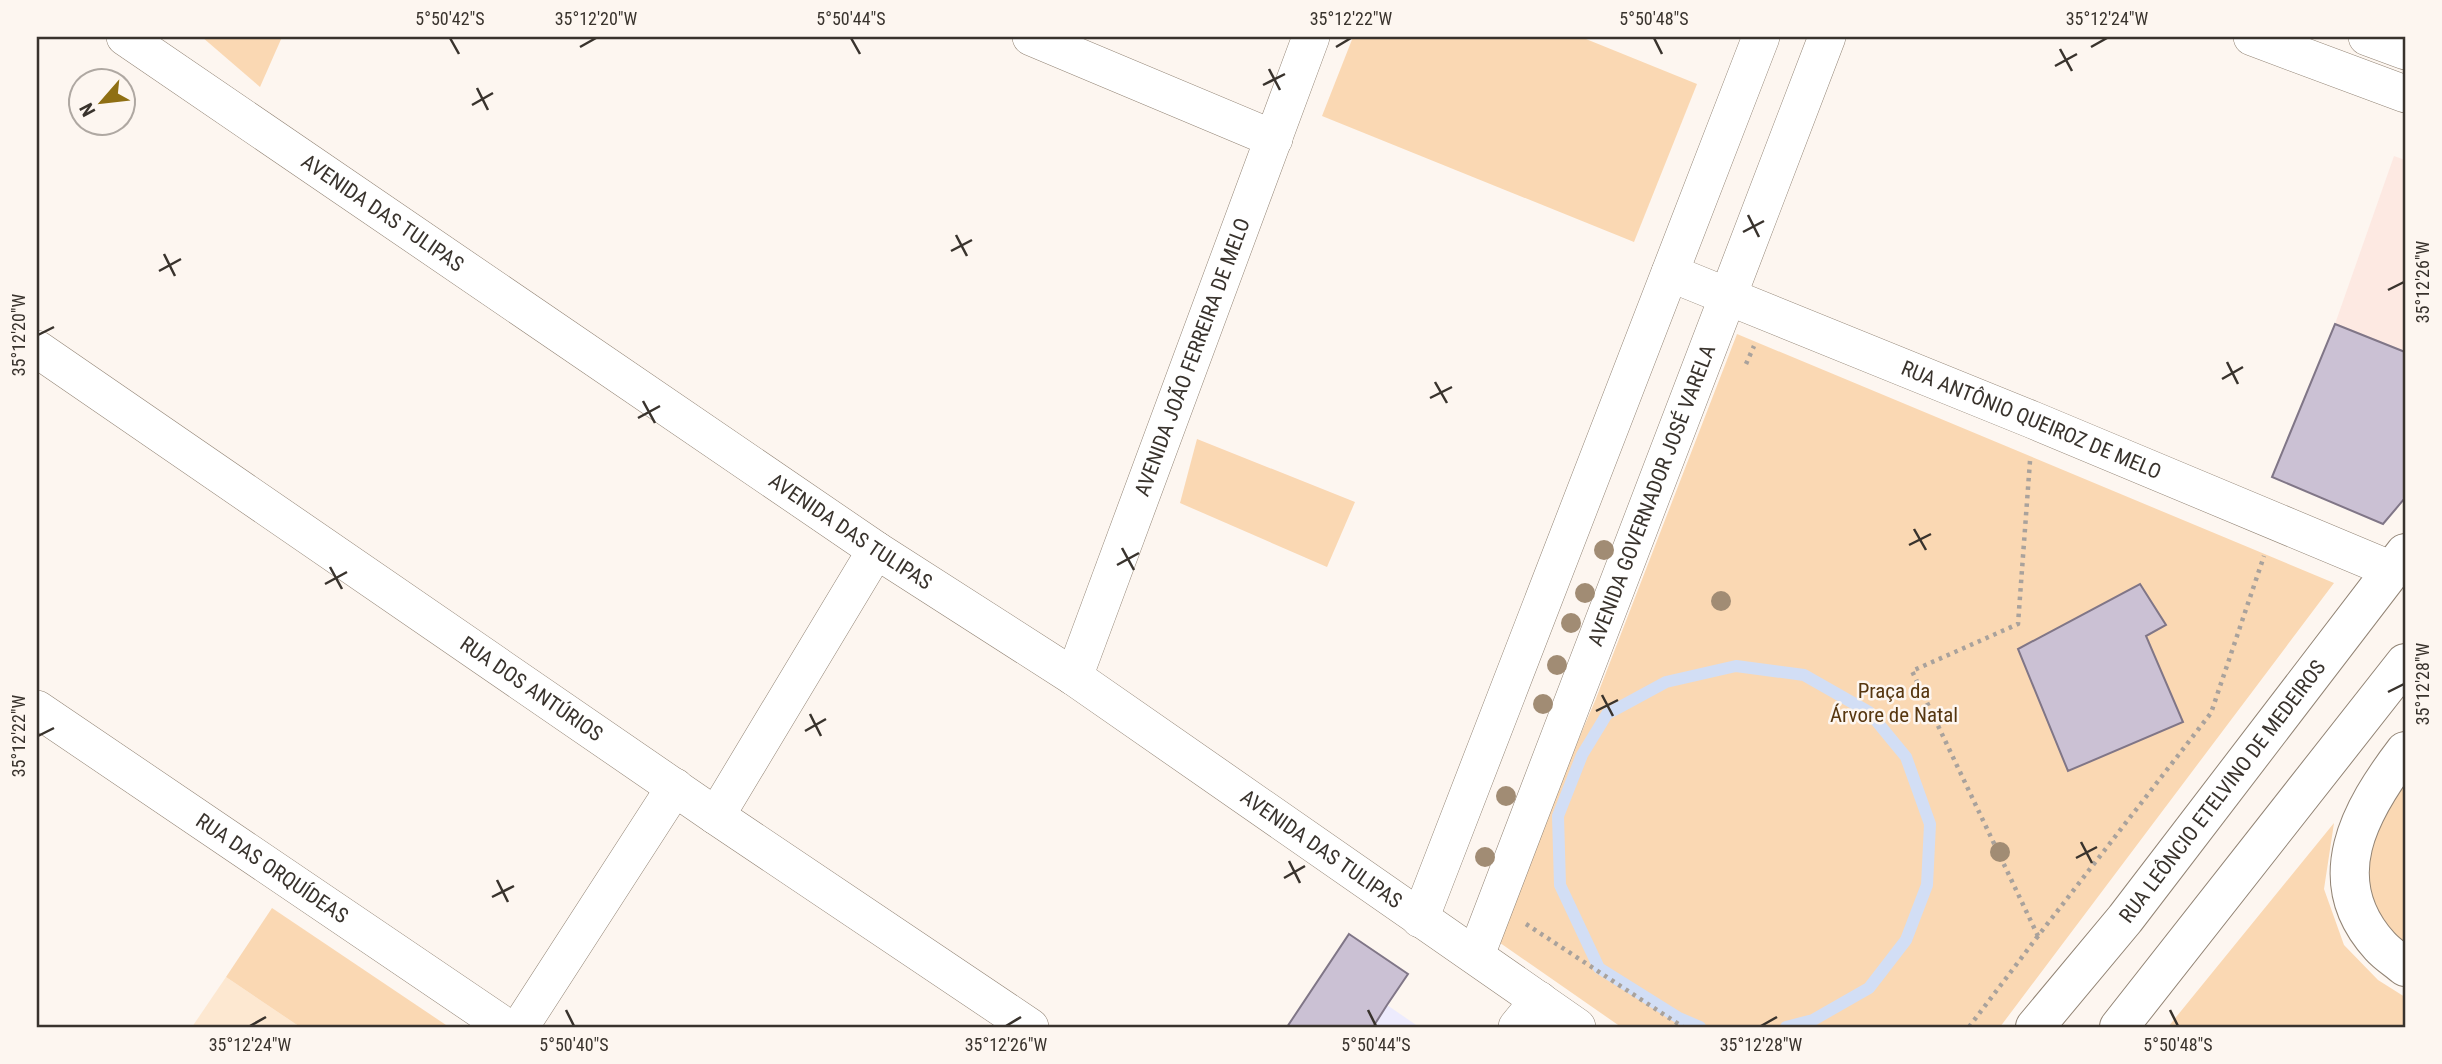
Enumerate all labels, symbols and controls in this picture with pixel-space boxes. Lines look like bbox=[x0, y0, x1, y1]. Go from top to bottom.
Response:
text: 5°50'42"S bbox=[415, 8, 485, 29]
text: 35°12'20"W bbox=[555, 8, 638, 29]
text: 5°50'44"S bbox=[816, 8, 886, 29]
text: 35°12'22"W bbox=[1310, 8, 1393, 29]
text: 5°50'48"S bbox=[1619, 8, 1689, 29]
text: 35°12'24"W bbox=[2066, 8, 2149, 29]
north arrow bbox=[66, 66, 136, 136]
text: N bbox=[75, 99, 100, 120]
street label: AVENIDA DAS TULIPAS bbox=[297, 149, 468, 277]
street label: AVENIDA JOÃO FERREIRA DE MELO bbox=[1130, 215, 1255, 500]
text: 35°12'26"W bbox=[2412, 240, 2433, 323]
text: 35°12'20"W bbox=[8, 293, 29, 376]
street label: AVENIDA GOVERNADOR JOSÉ VARELA bbox=[1583, 341, 1720, 649]
street label: RUA ANTÔNIO QUEIROZ DE MELO bbox=[1898, 356, 2165, 484]
street label: AVENIDA DAS TULIPAS bbox=[764, 468, 936, 595]
street label: RUA DOS ANTÚRIOS bbox=[456, 632, 607, 746]
text: 35°12'28"W bbox=[2412, 642, 2433, 725]
street label: RUA LEÔNCIO ETELVINO DE MEDEIROS bbox=[2114, 655, 2331, 928]
park label: Praça da Árvore de Natal bbox=[1830, 679, 1958, 727]
text: 35°12'22"W bbox=[8, 694, 29, 777]
street label: AVENIDA DAS TULIPAS bbox=[1236, 785, 1407, 914]
street label: RUA DAS ORQUÍDEAS bbox=[192, 808, 353, 928]
text: 35°12'24"W bbox=[209, 1034, 292, 1055]
text: 5°50'40"S bbox=[539, 1034, 609, 1055]
text: 35°12'26"W bbox=[965, 1034, 1048, 1055]
text: 5°50'44"S bbox=[1341, 1034, 1411, 1055]
text: 35°12'28"W bbox=[1720, 1034, 1803, 1055]
text: 5°50'48"S bbox=[2143, 1034, 2213, 1055]

